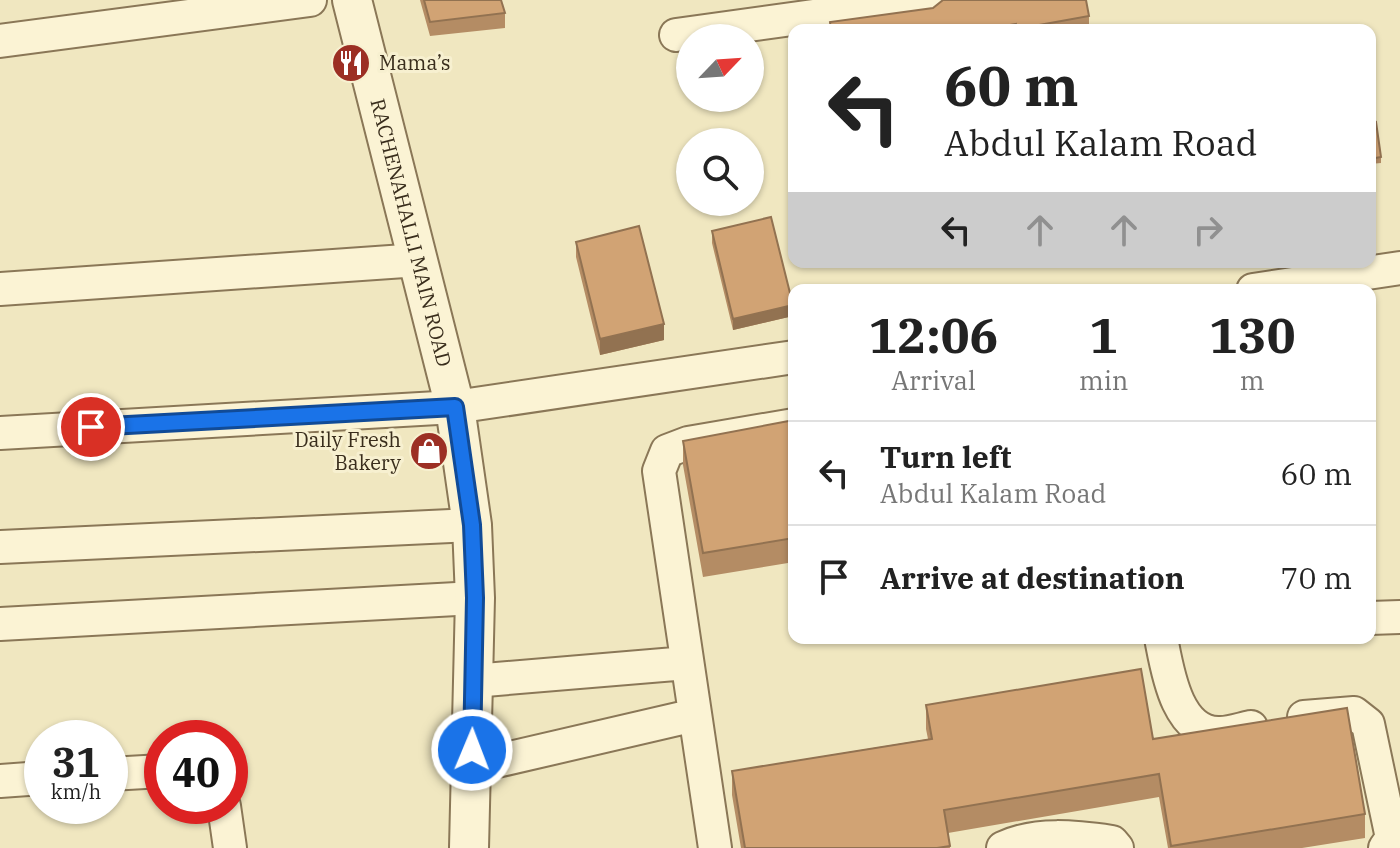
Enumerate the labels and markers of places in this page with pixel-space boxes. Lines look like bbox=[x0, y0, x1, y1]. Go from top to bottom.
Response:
restaurant icon: Mama’s bbox=[330, 42, 372, 84]
place label: Mama’s bbox=[379, 49, 451, 76]
pin bbox=[57, 393, 125, 461]
place label: Daily Fresh Bakery bbox=[295, 426, 401, 476]
shop icon: Daily Fresh Bakery bbox=[408, 430, 450, 472]

